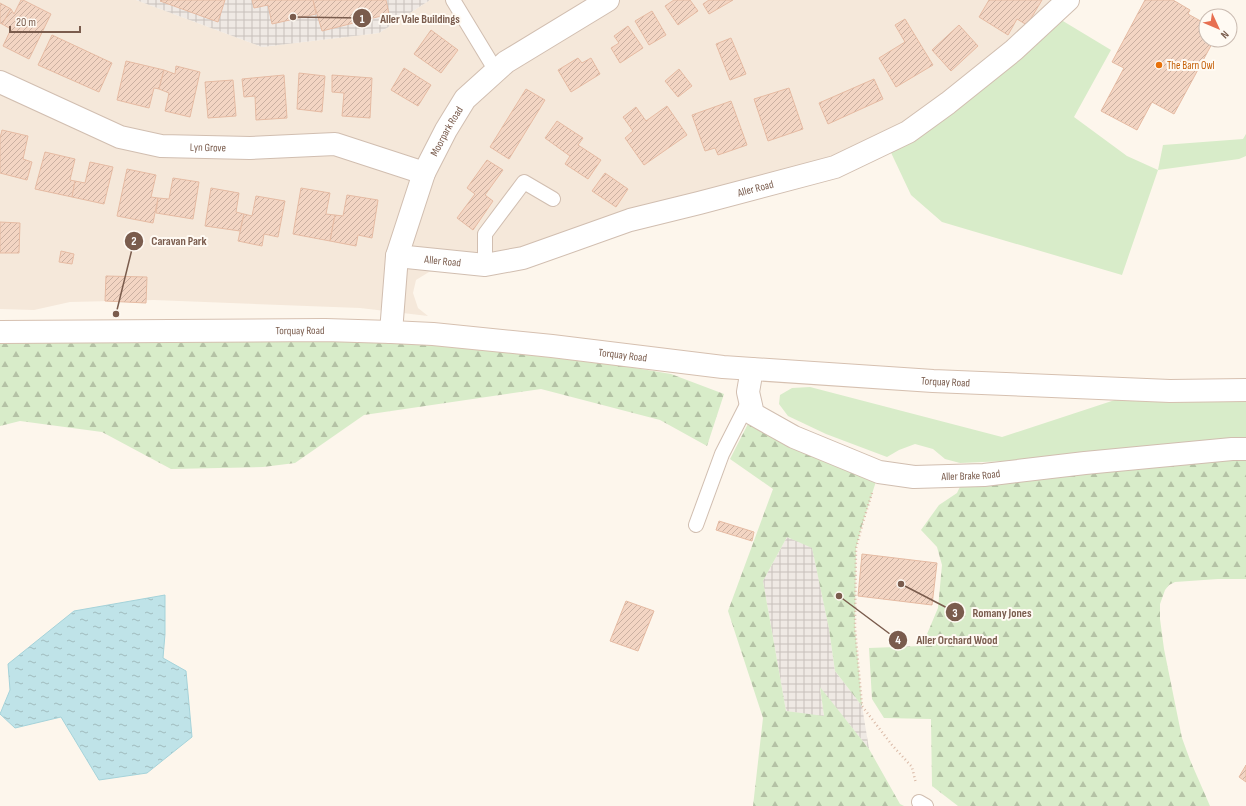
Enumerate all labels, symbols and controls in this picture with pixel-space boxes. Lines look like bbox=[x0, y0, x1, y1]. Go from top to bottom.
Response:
callout: Aller Vale Buildings bbox=[352, 6, 468, 30]
scale bar bbox=[10, 8, 80, 34]
north arrow bbox=[1198, 8, 1238, 48]
text: 1 bbox=[360, 12, 365, 27]
text: Aller Vale Buildings bbox=[379, 12, 460, 27]
text: 20 m bbox=[16, 15, 36, 30]
text: N bbox=[1218, 28, 1232, 41]
place label: The Barn Owl bbox=[1167, 59, 1215, 72]
marker: The Barn Owl bbox=[1154, 60, 1164, 70]
street label: Moorpark Road bbox=[428, 104, 466, 158]
street label: Lyn Grove bbox=[190, 141, 226, 154]
street label: Aller Road bbox=[735, 177, 775, 200]
callout: Caravan Park bbox=[124, 229, 215, 253]
text: 2 bbox=[131, 234, 137, 249]
text: Caravan Park bbox=[151, 234, 207, 249]
street label: Aller Road bbox=[423, 253, 462, 270]
street label: Torquay Road bbox=[275, 324, 325, 337]
street label: Torquay Road bbox=[598, 346, 648, 365]
street label: Torquay Road bbox=[921, 374, 971, 390]
street label: Aller Brake Road bbox=[940, 467, 1001, 483]
callout: Romany Jones bbox=[945, 600, 1040, 624]
text: 3 bbox=[952, 606, 958, 621]
text: Romany Jones bbox=[972, 606, 1032, 621]
callout: Aller Orchard Wood bbox=[888, 628, 1005, 652]
text: 4 bbox=[895, 633, 901, 648]
text: Aller Orchard Wood bbox=[915, 633, 998, 648]

